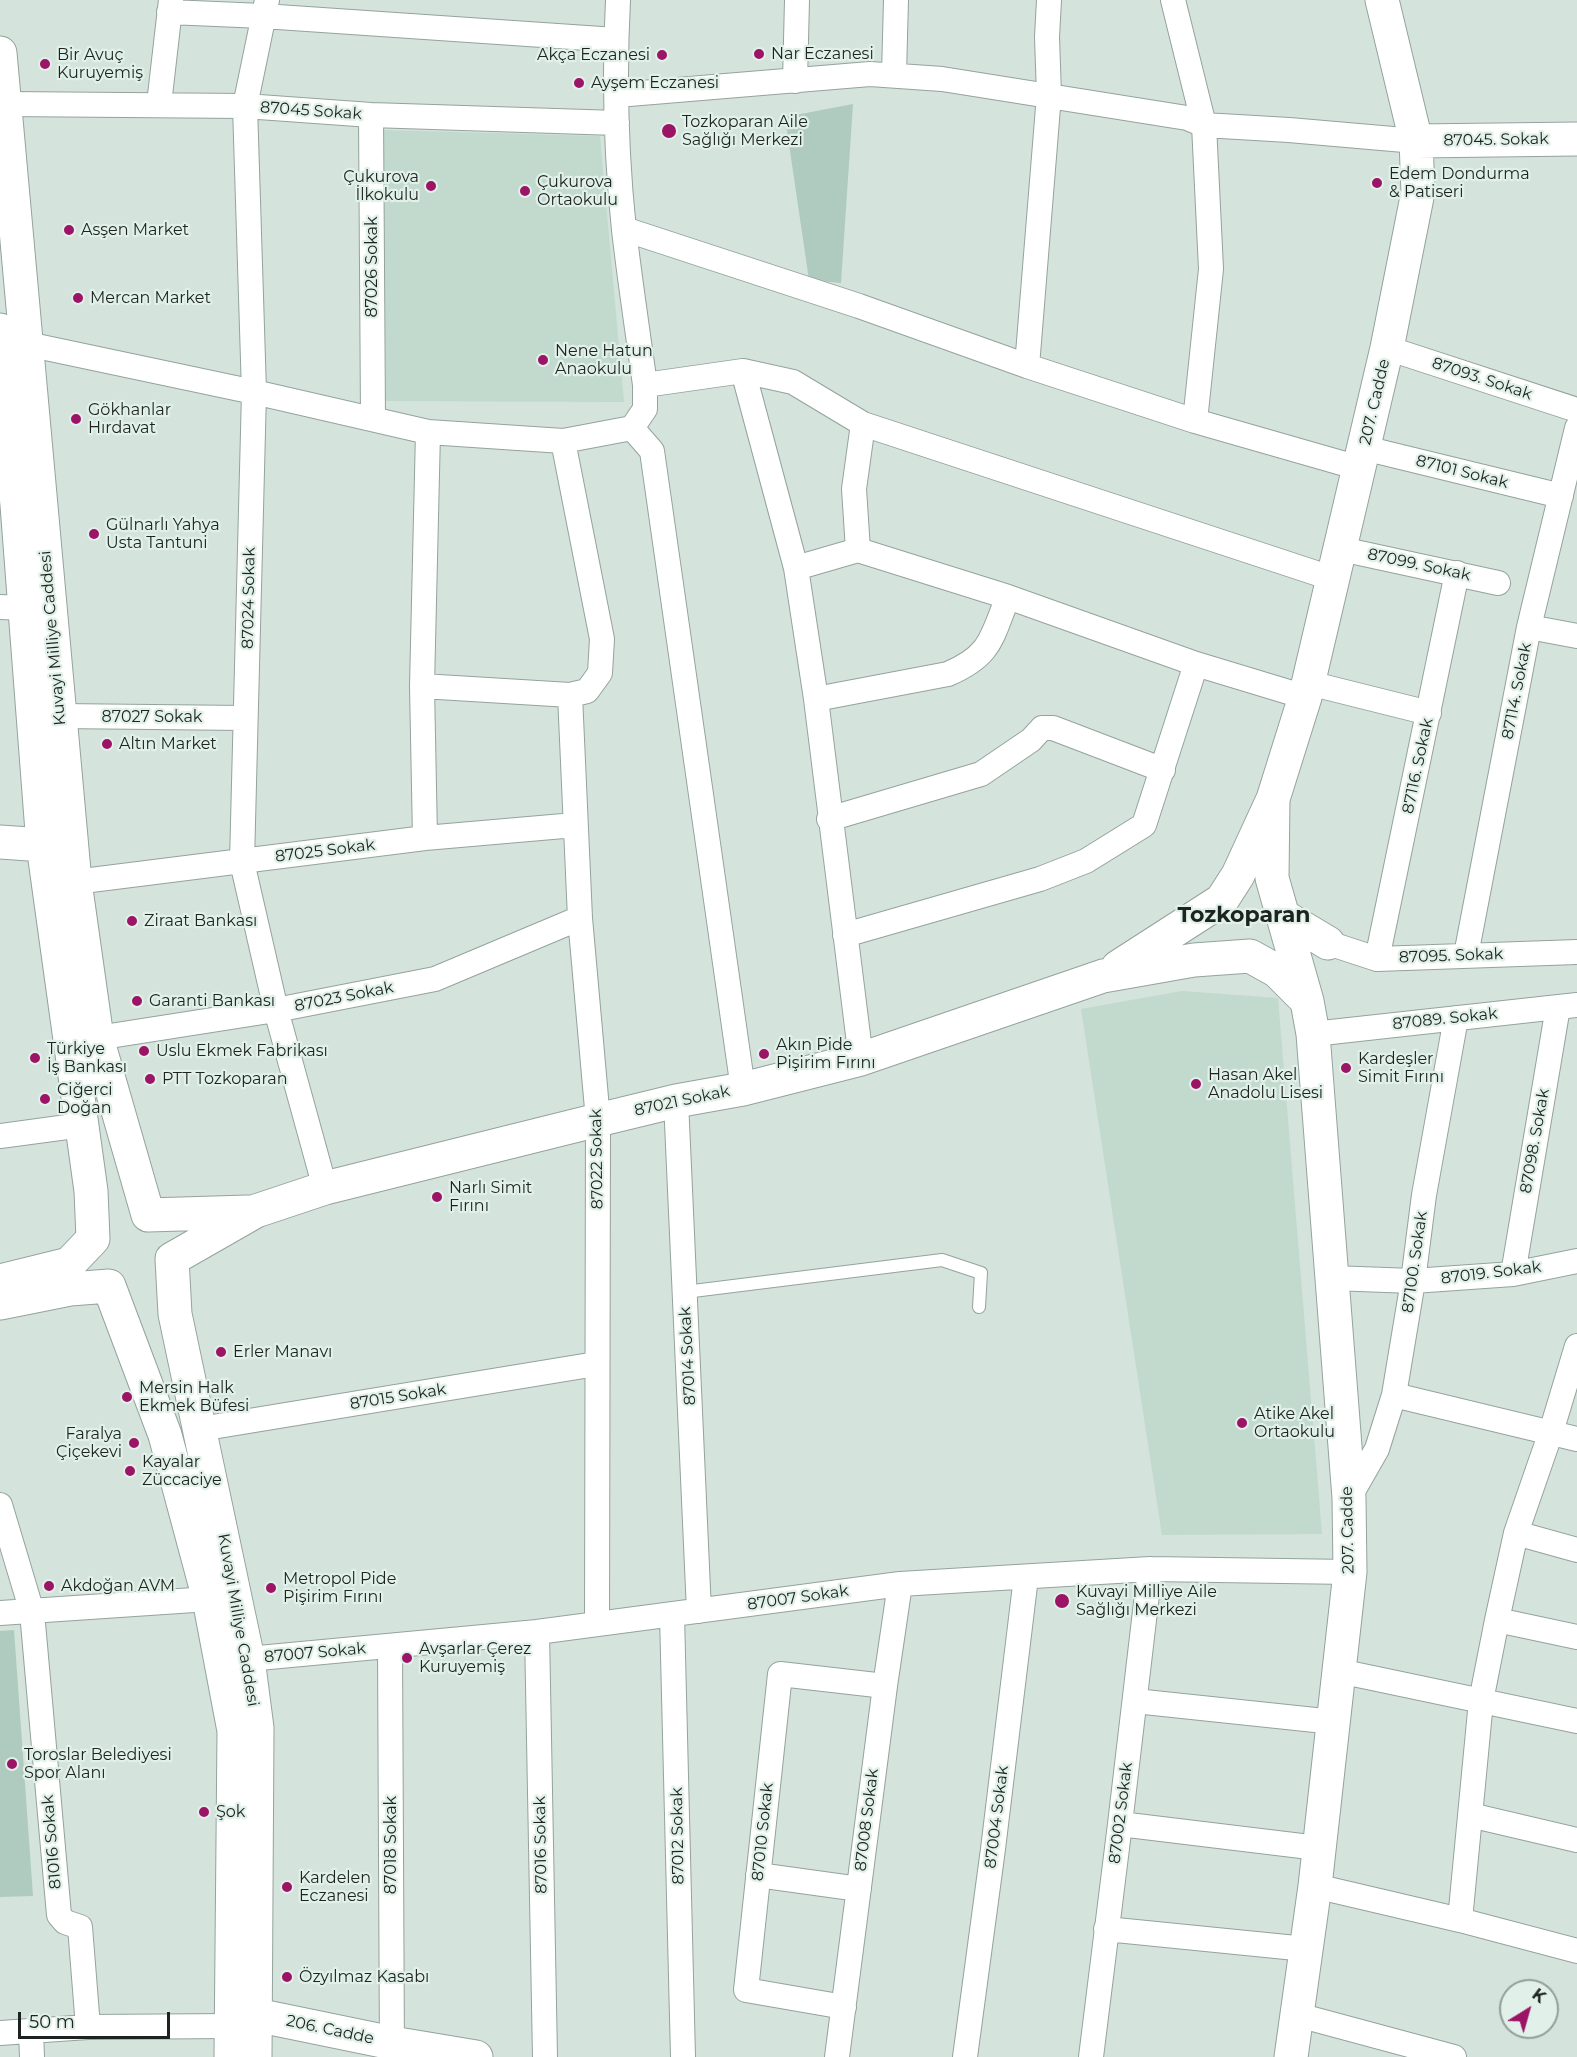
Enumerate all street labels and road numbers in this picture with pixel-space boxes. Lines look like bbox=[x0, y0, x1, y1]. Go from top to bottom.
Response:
street label: 87045 Sokak bbox=[259, 98, 363, 124]
street label: 87045. Sokak bbox=[1443, 129, 1549, 151]
street label: 87026 Sokak bbox=[362, 216, 382, 318]
street label: 87093. Sokak bbox=[1429, 354, 1535, 404]
street label: 207. Cadde bbox=[1356, 357, 1394, 447]
street label: 87101 Sokak bbox=[1414, 451, 1510, 493]
street label: 87099. Sokak bbox=[1366, 545, 1472, 585]
street label: 87024 Sokak bbox=[239, 547, 259, 649]
street label: Kuvayi Milliye Caddesi bbox=[36, 550, 70, 726]
street label: 87114. Sokak bbox=[1498, 641, 1536, 741]
street label: 87027 Sokak bbox=[102, 707, 202, 727]
street label: 87116. Sokak bbox=[1399, 717, 1437, 815]
street label: 87025 Sokak bbox=[274, 835, 376, 867]
street label: 87095. Sokak bbox=[1398, 945, 1504, 967]
street label: 87023 Sokak bbox=[293, 978, 395, 1016]
street label: 87089. Sokak bbox=[1392, 1004, 1498, 1034]
street label: 87021 Sokak bbox=[632, 1082, 732, 1120]
street label: 87098. Sokak bbox=[1516, 1087, 1554, 1195]
street label: 87022 Sokak bbox=[587, 1109, 607, 1209]
street label: 87100. Sokak bbox=[1398, 1210, 1432, 1314]
street label: 87019. Sokak bbox=[1440, 1257, 1542, 1289]
street label: 87014 Sokak bbox=[676, 1306, 700, 1406]
street label: 87015 Sokak bbox=[348, 1380, 448, 1414]
street label: 207. Cadde bbox=[1338, 1486, 1358, 1574]
street label: Kuvayi Milliye Caddesi bbox=[213, 1532, 263, 1708]
street label: 87007 Sokak bbox=[746, 1581, 850, 1615]
street label: 87007 Sokak bbox=[263, 1639, 367, 1667]
street label: 87002 Sokak bbox=[1105, 1761, 1137, 1865]
street label: 87004 Sokak bbox=[981, 1764, 1013, 1870]
street label: 87008 Sokak bbox=[851, 1768, 883, 1872]
street label: 87010 Sokak bbox=[748, 1782, 778, 1882]
street label: 87012 Sokak bbox=[668, 1787, 688, 1885]
street label: 81016 Sokak bbox=[38, 1794, 66, 1890]
street label: 87018 Sokak bbox=[381, 1796, 401, 1894]
street label: 87016 Sokak bbox=[531, 1796, 551, 1894]
street label: 206. Cadde bbox=[284, 2011, 376, 2049]

